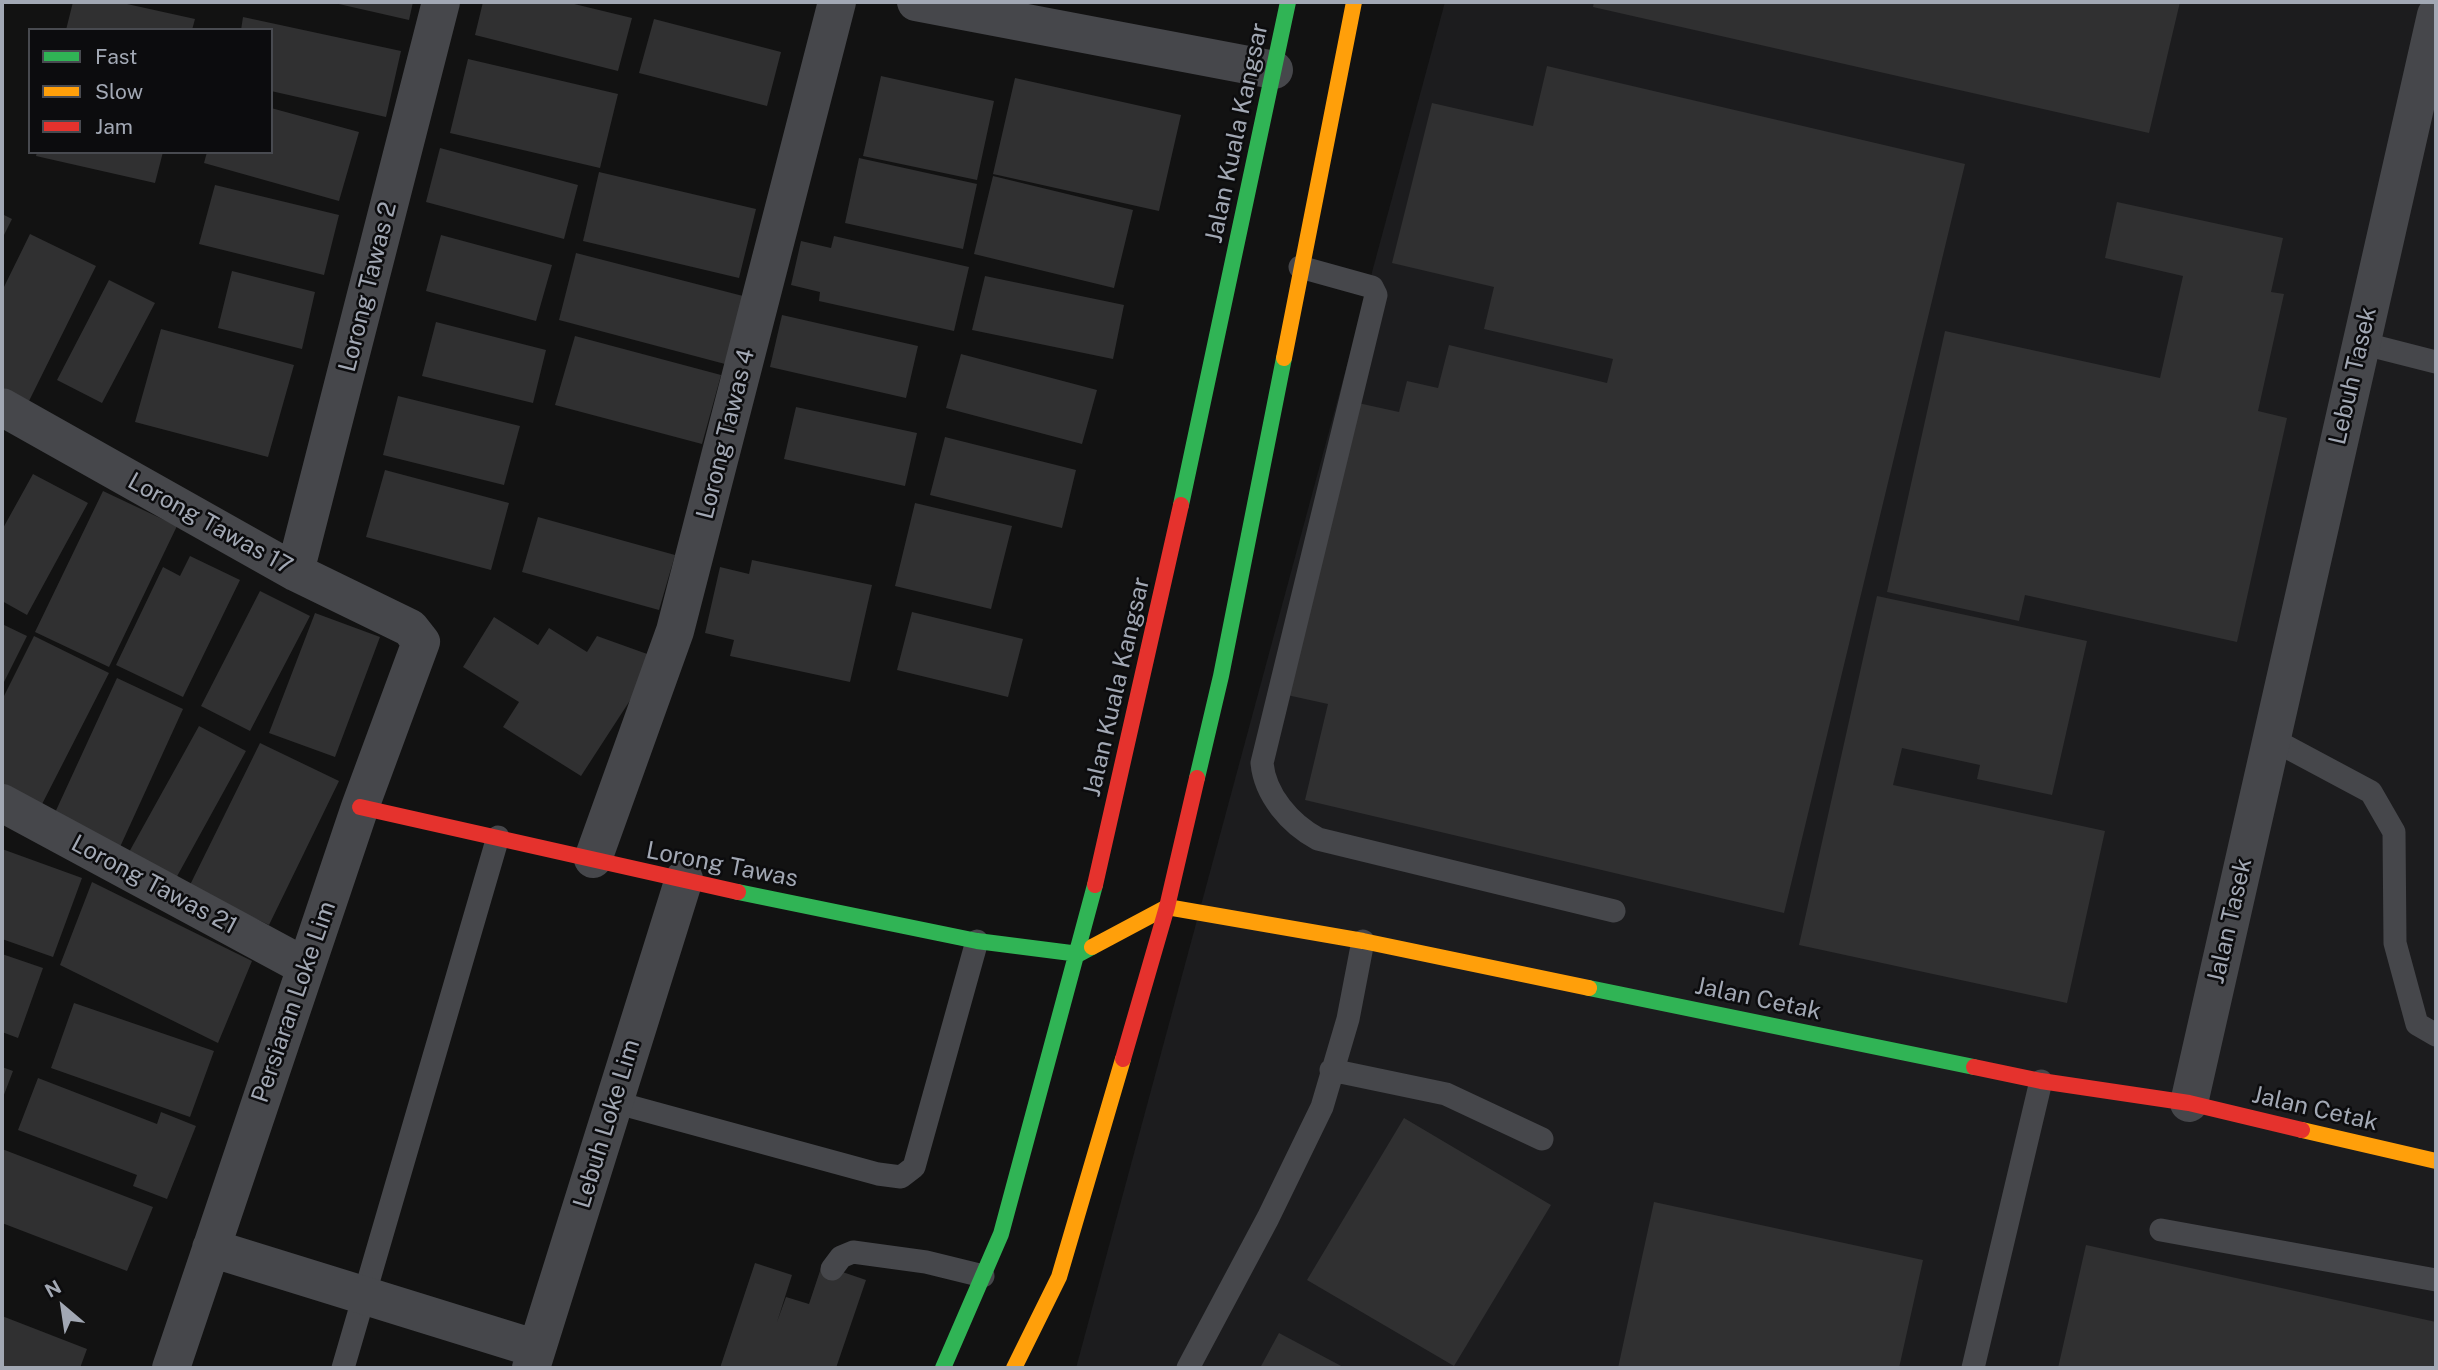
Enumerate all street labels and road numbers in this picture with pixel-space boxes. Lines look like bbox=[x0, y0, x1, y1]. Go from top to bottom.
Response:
street label: Jalan Kuala Kangsar bbox=[1200, 20, 1274, 246]
street label: Lorong Tawas 2 bbox=[333, 199, 403, 375]
street label: Lebuh Tasek bbox=[2323, 304, 2383, 448]
street label: Lorong Tawas 4 bbox=[691, 346, 761, 522]
street label: Lorong Tawas 17 bbox=[123, 467, 297, 581]
street label: Jalan Kuala Kangsar bbox=[1078, 574, 1156, 800]
street label: Lorong Tawas 21 bbox=[66, 829, 242, 941]
street label: Lorong Tawas bbox=[644, 836, 800, 894]
street label: Jalan Tasek bbox=[2202, 855, 2258, 987]
street label: Persiaran Loke Lim bbox=[246, 897, 342, 1107]
street label: Jalan Cetak bbox=[1692, 972, 1824, 1026]
street label: Lebuh Loke Lim bbox=[568, 1036, 646, 1212]
street label: Jalan Cetak bbox=[2249, 1081, 2381, 1137]

